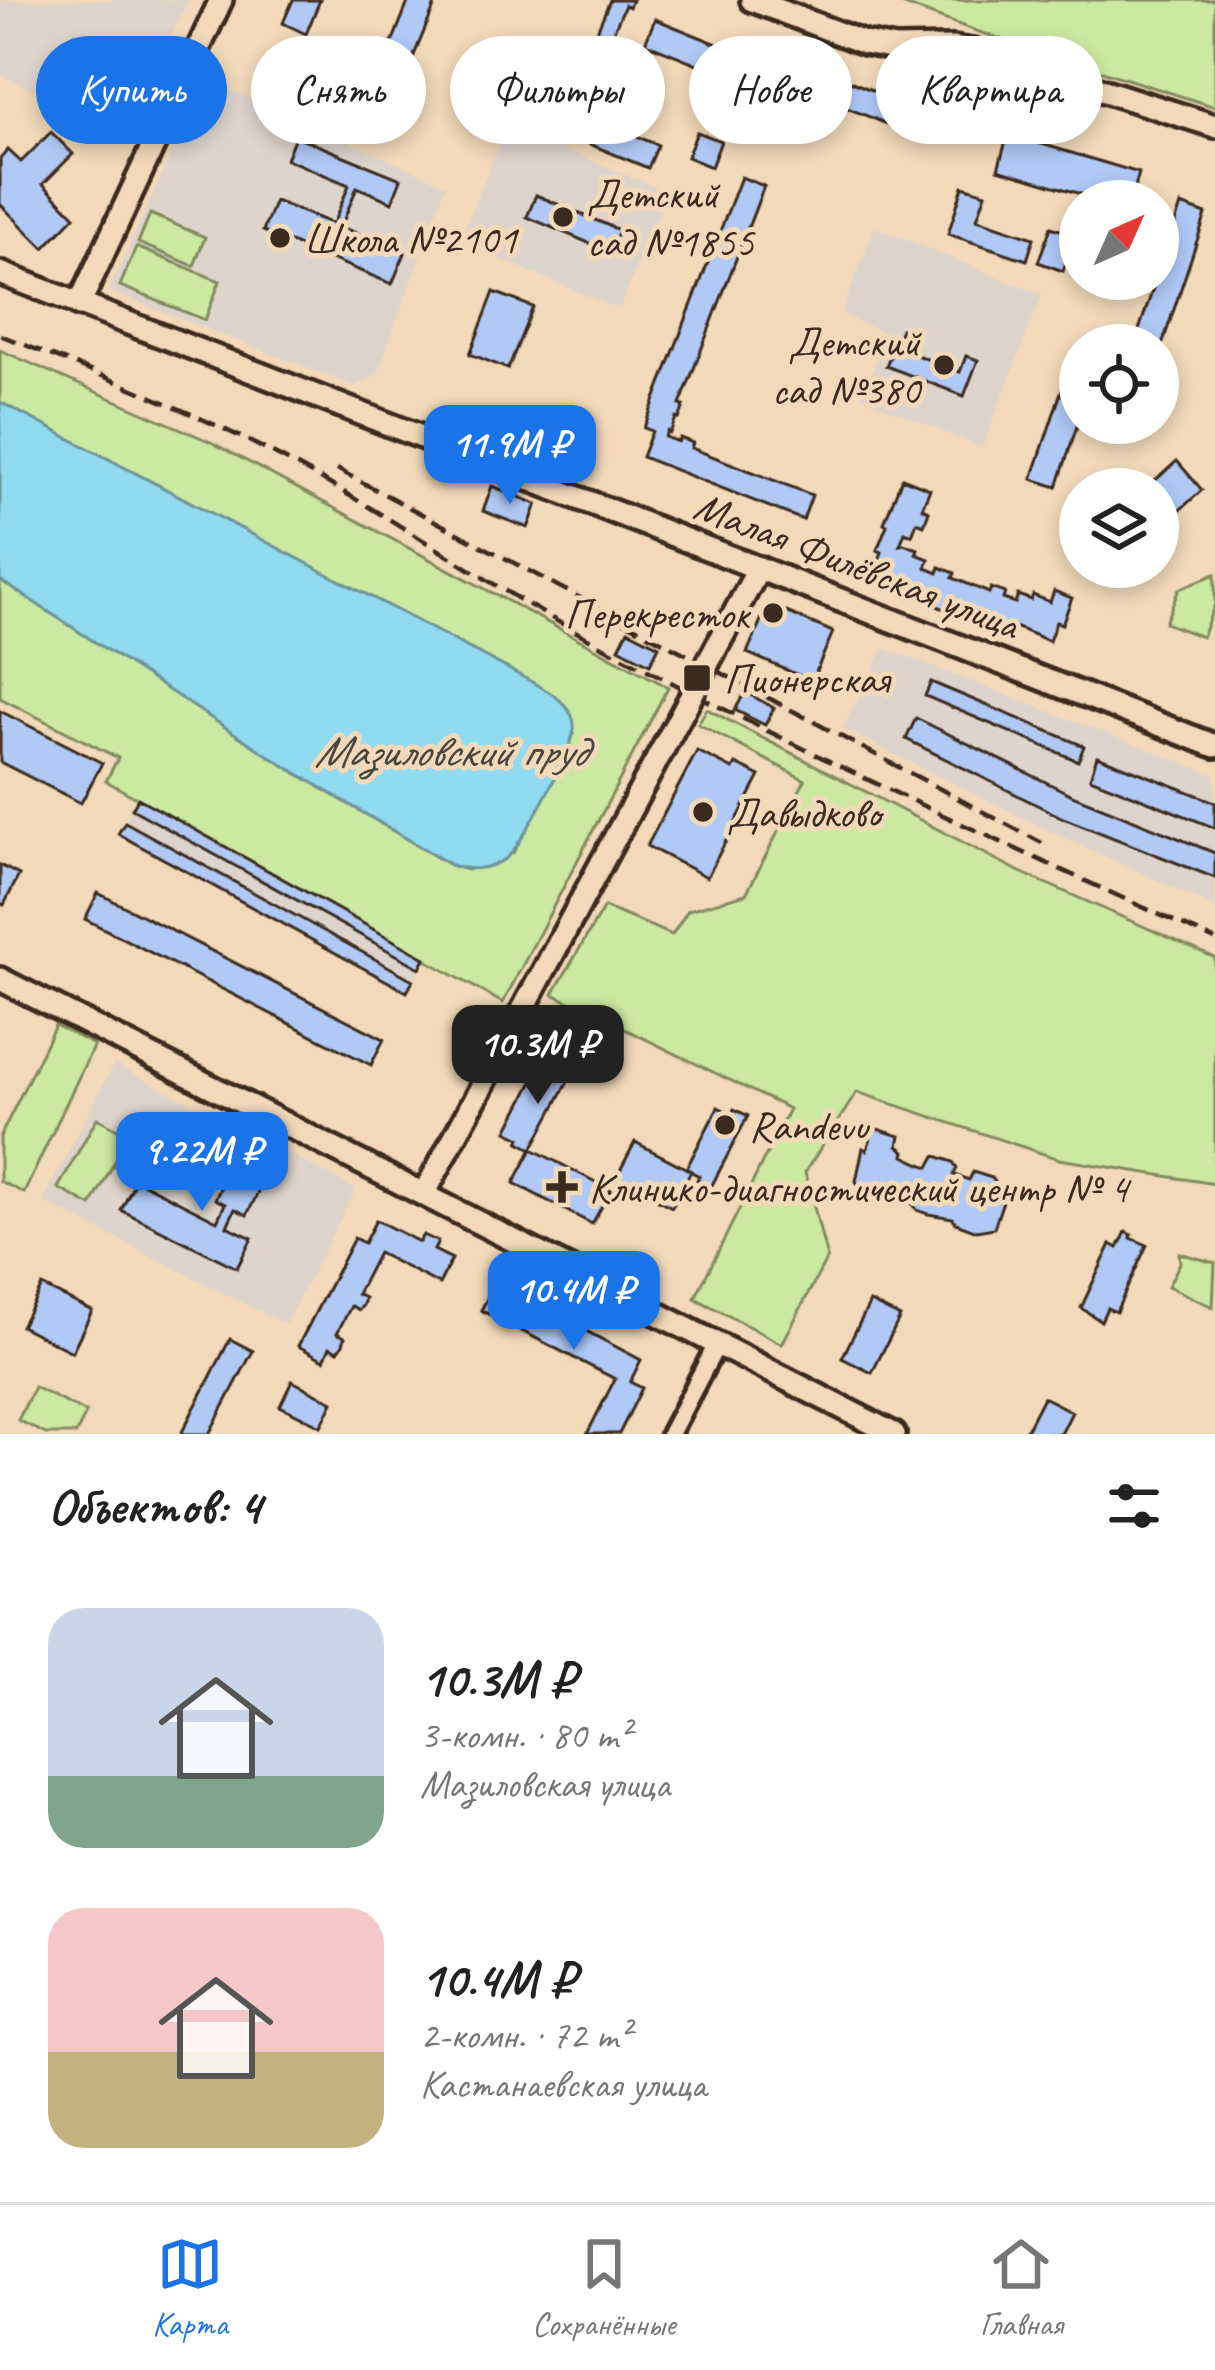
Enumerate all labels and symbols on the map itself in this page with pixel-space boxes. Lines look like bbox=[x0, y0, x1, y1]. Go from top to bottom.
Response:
place label: Детский сад №1855 bbox=[587, 168, 756, 269]
north arrow bbox=[1059, 180, 1179, 300]
marker: Детский сад №1855 bbox=[550, 204, 576, 230]
place label: Школа №2101 bbox=[304, 213, 519, 266]
marker: Школа №2101 bbox=[267, 225, 293, 251]
place label: Детский сад №380 bbox=[772, 316, 923, 417]
marker: Детский сад №380 bbox=[931, 352, 957, 378]
pin: 11.9M ₽ bbox=[399, 405, 621, 507]
street label: Малая Филёвская улица bbox=[687, 479, 1029, 653]
place label: Перекресток bbox=[565, 588, 752, 641]
marker: Перекресток bbox=[760, 600, 786, 626]
place label: Пионерская bbox=[724, 653, 892, 706]
marker: Пионерская bbox=[681, 662, 713, 694]
water label: Мазиловский пруд bbox=[314, 723, 595, 780]
place label: Давыдково bbox=[727, 787, 885, 840]
marker: Давыдково bbox=[690, 799, 716, 825]
pin: 10.3M ₽ bbox=[427, 1005, 649, 1107]
place label: Randevu bbox=[749, 1100, 870, 1153]
pin: 9.22M ₽ bbox=[91, 1112, 313, 1214]
marker: Randevu bbox=[712, 1112, 738, 1138]
place label: Клинико-диагностический центр № 4 bbox=[589, 1162, 1132, 1215]
marker: Клинико-диагностический центр № 4 bbox=[546, 1171, 578, 1203]
pin: 10.4M ₽ bbox=[463, 1251, 685, 1353]

